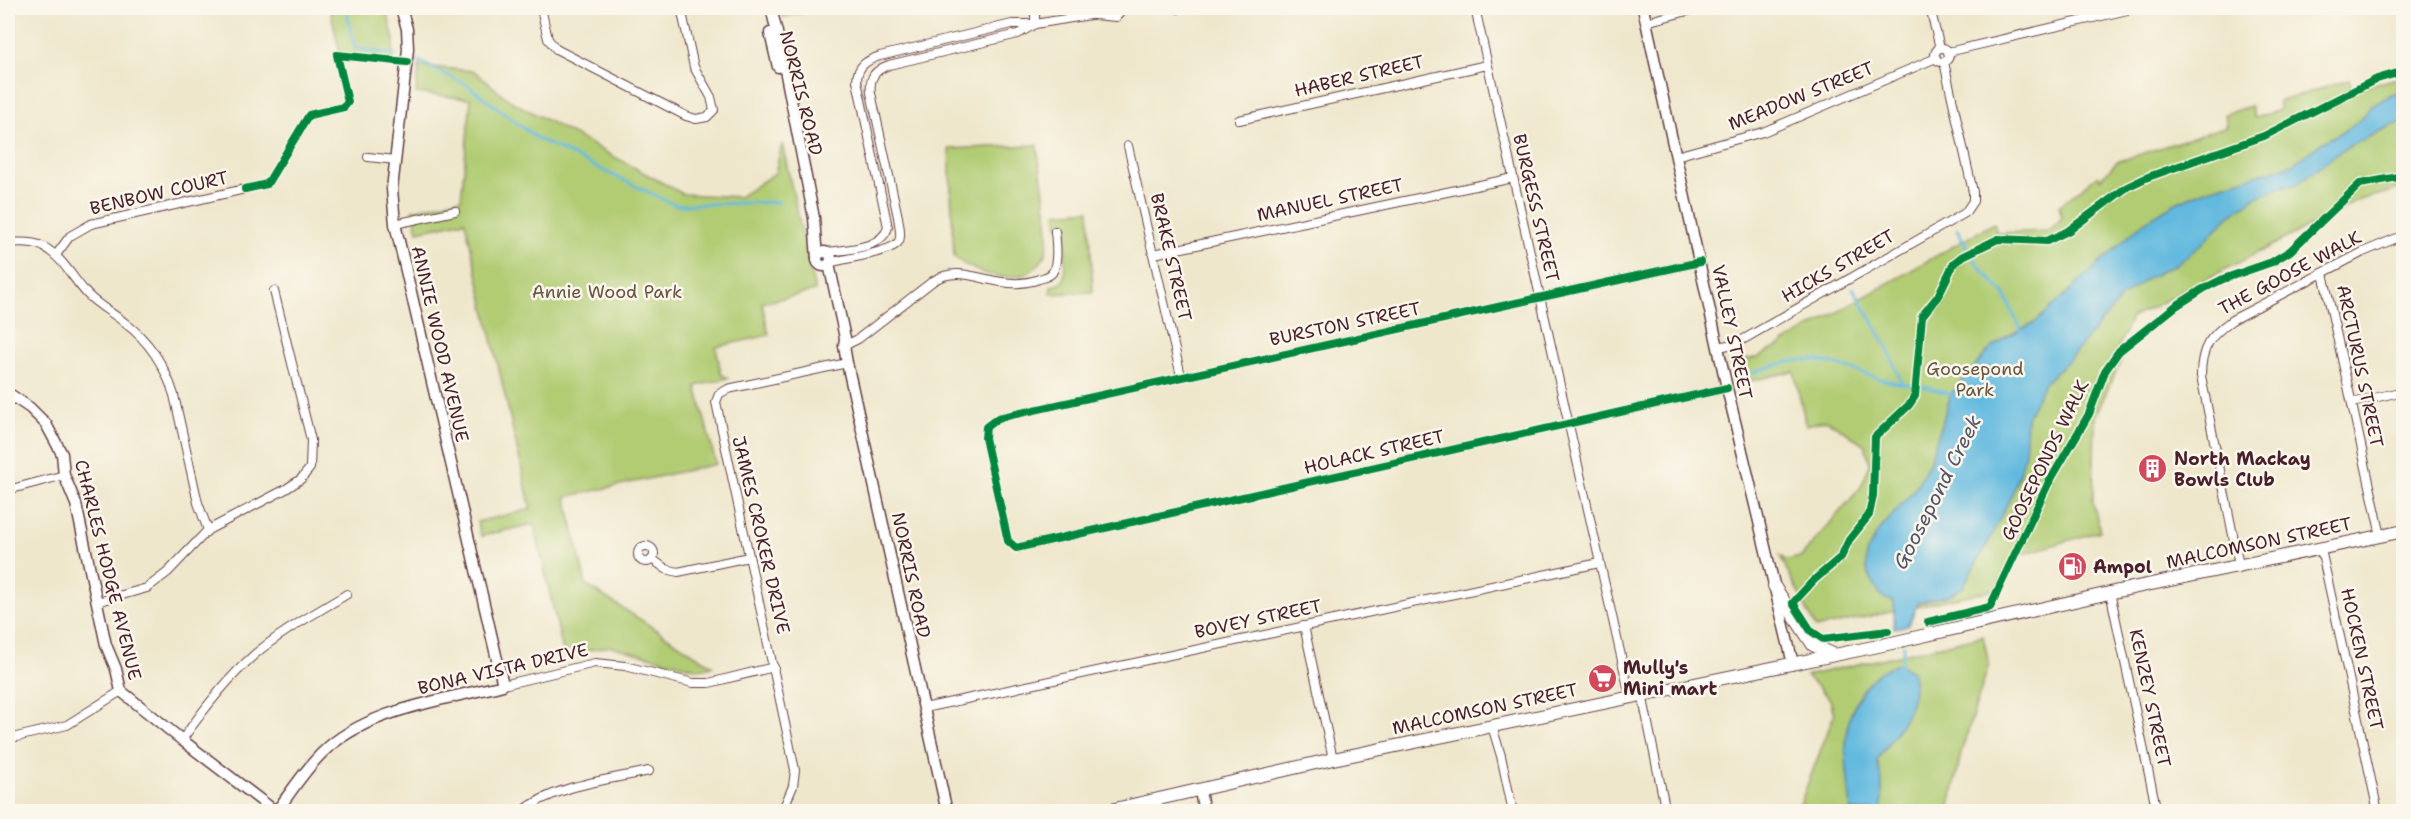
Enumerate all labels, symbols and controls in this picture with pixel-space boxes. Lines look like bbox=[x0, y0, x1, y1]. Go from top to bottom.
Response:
street label: NORRIS ROAD bbox=[774, 28, 828, 158]
street label: HABER STREET bbox=[1292, 49, 1426, 103]
street label: MEADOW STREET bbox=[1725, 56, 1877, 136]
street label: BURGESS STREET bbox=[1507, 131, 1565, 285]
street label: BENBOW COURT bbox=[87, 165, 231, 221]
street label: MANUEL STREET bbox=[1255, 173, 1405, 227]
street label: BRAKE STREET bbox=[1145, 191, 1197, 323]
street label: HICKS STREET bbox=[1777, 224, 1899, 308]
street label: THE GOOSE WALK bbox=[2214, 225, 2366, 321]
street label: ANNIE WOOD AVENUE bbox=[406, 244, 474, 444]
street label: VALLEY STREET bbox=[1706, 262, 1758, 402]
park label: Annie Wood Park bbox=[532, 280, 682, 304]
street label: ARCTURUS STREET bbox=[2331, 282, 2389, 450]
street label: BURSTON STREET bbox=[1267, 296, 1423, 352]
park label: Goosepond Park bbox=[1926, 357, 2024, 402]
street label: GOOSEPONDS WALK bbox=[1996, 375, 2095, 544]
water label: Goosepond Creek bbox=[1887, 410, 1987, 573]
street label: HOLACK STREET bbox=[1301, 424, 1447, 480]
street label: JAMES CROKER DRIVE bbox=[727, 434, 795, 636]
place label: North Mackay Bowls Club bbox=[2174, 447, 2311, 492]
building icon: North Mackay Bowls Club bbox=[2137, 453, 2169, 485]
street label: CHARLES HODGE AVENUE bbox=[69, 457, 147, 683]
street label: NORRIS ROAD bbox=[886, 510, 936, 640]
street label: MALCOMSON STREET bbox=[2164, 512, 2354, 574]
fuel station icon: Ampol bbox=[2056, 551, 2088, 583]
place label: Ampol bbox=[2093, 555, 2152, 579]
street label: HOCKEN STREET bbox=[2335, 586, 2389, 732]
street label: BOVEY STREET bbox=[1192, 594, 1324, 644]
street label: KENZEY STREET bbox=[2124, 627, 2176, 769]
street label: BONA VISTA DRIVE bbox=[415, 638, 591, 700]
place label: Mully's Mini mart bbox=[1623, 656, 1717, 701]
supermarket icon: Mully's Mini mart bbox=[1586, 662, 1618, 694]
street label: MALCOMSON STREET bbox=[1390, 678, 1580, 740]

